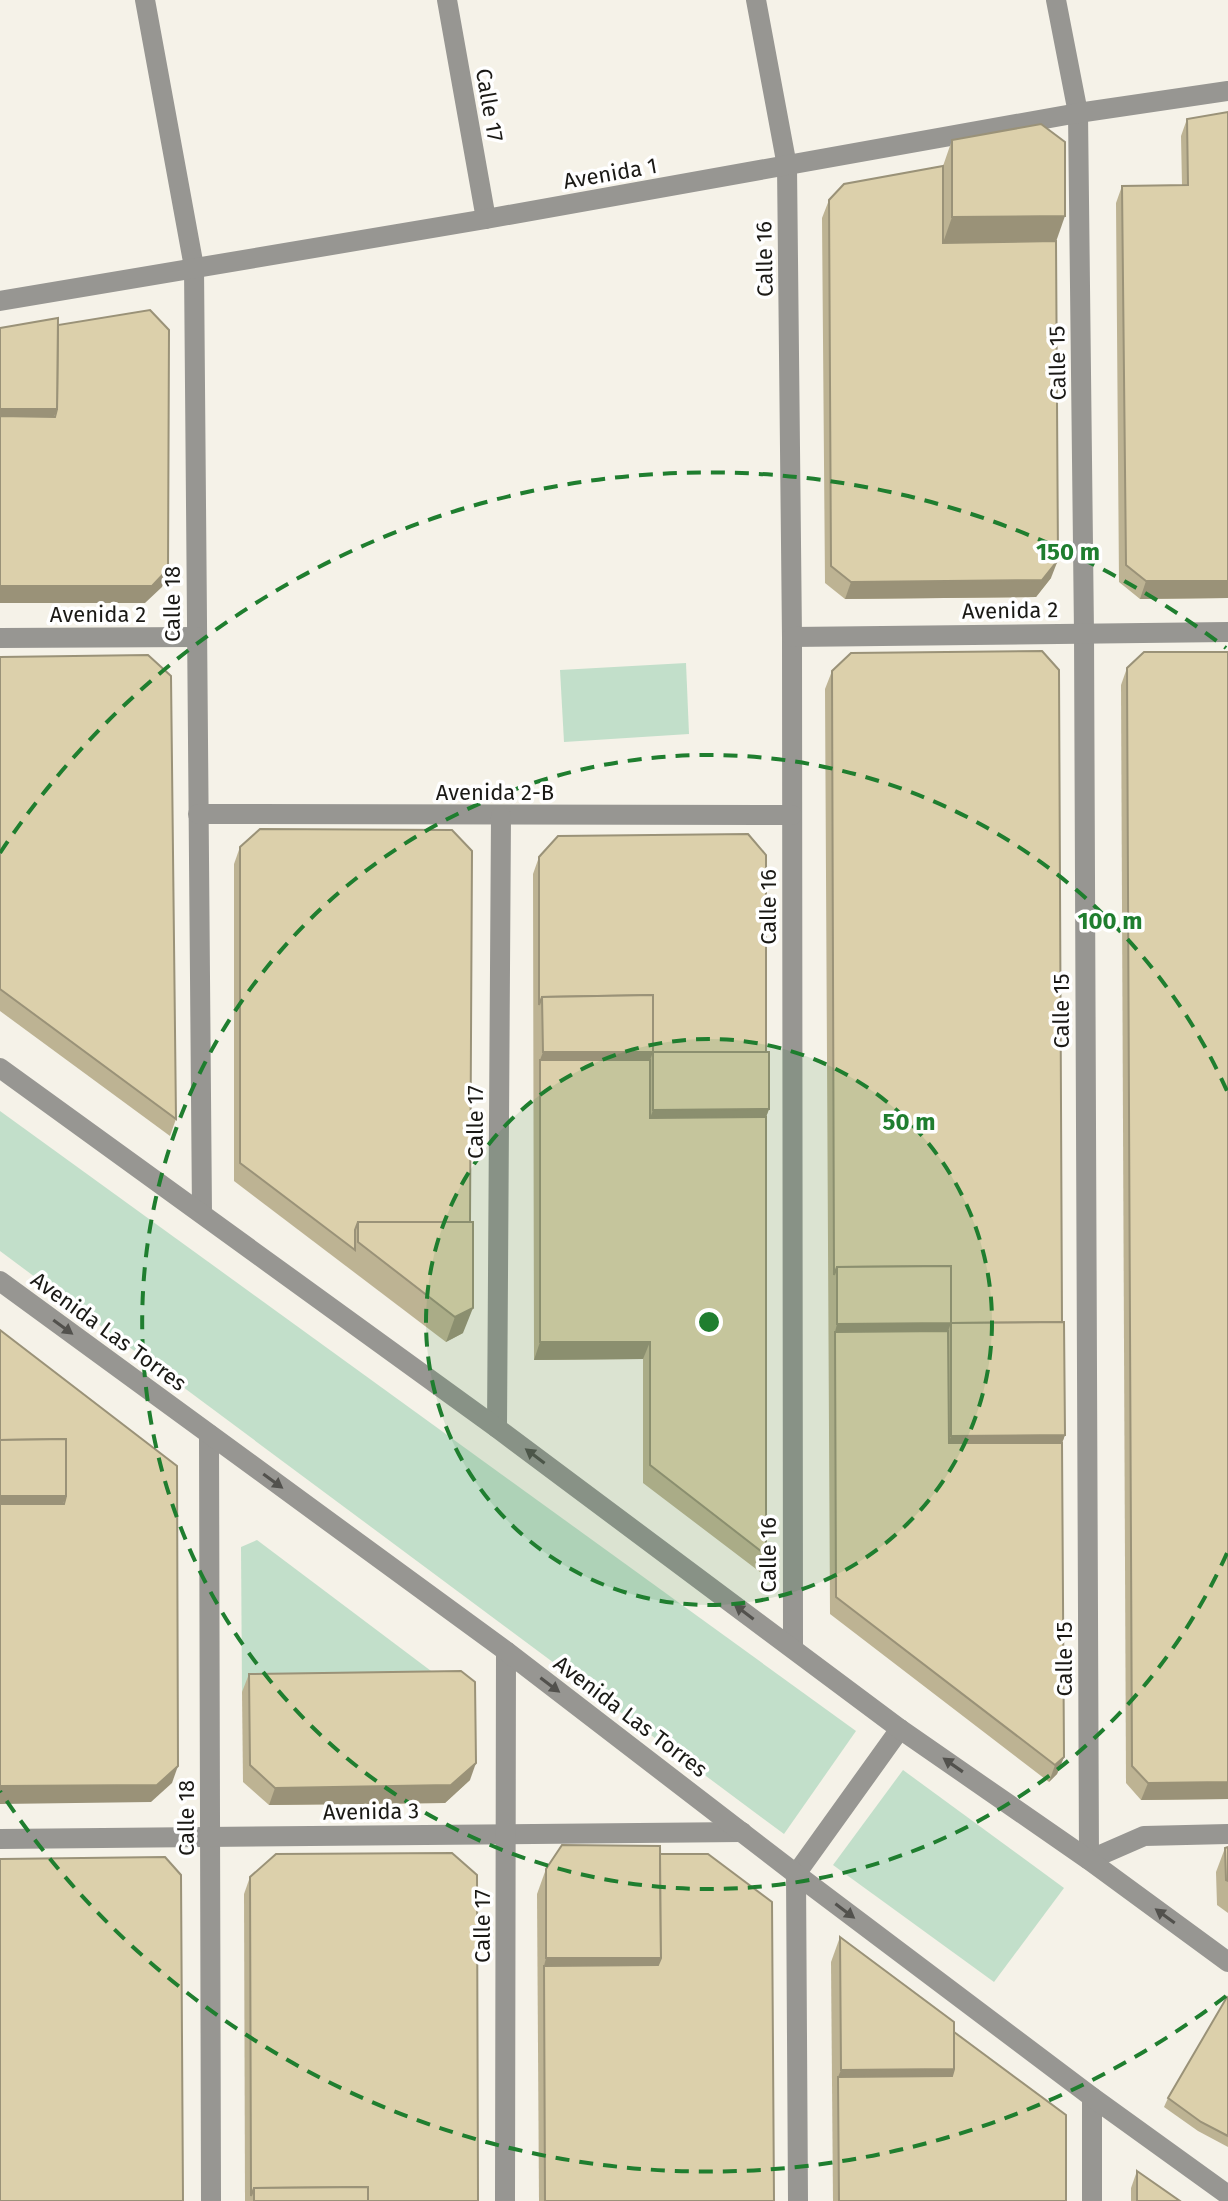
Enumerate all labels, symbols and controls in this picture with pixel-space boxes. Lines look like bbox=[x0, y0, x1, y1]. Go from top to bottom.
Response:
street label: Calle 17 bbox=[470, 66, 509, 144]
street label: Avenida 1 bbox=[561, 152, 659, 195]
street label: Calle 16 bbox=[750, 221, 779, 297]
street label: Calle 15 bbox=[1043, 325, 1072, 401]
text: 150 m bbox=[1036, 538, 1100, 566]
street label: Calle 18 bbox=[159, 566, 186, 642]
street label: Avenida 2 bbox=[962, 596, 1058, 625]
street label: Avenida 2 bbox=[50, 601, 146, 628]
street label: Avenida 2-B bbox=[436, 779, 554, 806]
street label: Calle 16 bbox=[755, 869, 782, 945]
text: 100 m bbox=[1077, 907, 1143, 935]
street label: Calle 15 bbox=[1048, 974, 1075, 1049]
street label: Calle 17 bbox=[462, 1085, 489, 1159]
text: 50 m bbox=[883, 1108, 935, 1136]
street label: Avenida Las Torres bbox=[26, 1266, 192, 1397]
centre of rings bbox=[695, 1308, 723, 1336]
one-way arrow bbox=[53, 1319, 73, 1335]
one-way arrow bbox=[525, 1449, 545, 1465]
one-way arrow bbox=[262, 1473, 283, 1488]
street label: Calle 16 bbox=[755, 1517, 782, 1593]
one-way arrow bbox=[733, 1604, 754, 1620]
street label: Calle 15 bbox=[1051, 1622, 1078, 1697]
street label: Avenida Las Torres bbox=[548, 1650, 713, 1783]
one-way arrow bbox=[540, 1676, 560, 1692]
one-way arrow bbox=[943, 1758, 964, 1773]
street label: Calle 18 bbox=[173, 1780, 200, 1856]
street label: Avenida 3 bbox=[323, 1797, 419, 1826]
street label: Calle 17 bbox=[469, 1889, 496, 1963]
one-way arrow bbox=[835, 1902, 855, 1918]
one-way arrow bbox=[1155, 1909, 1176, 1924]

